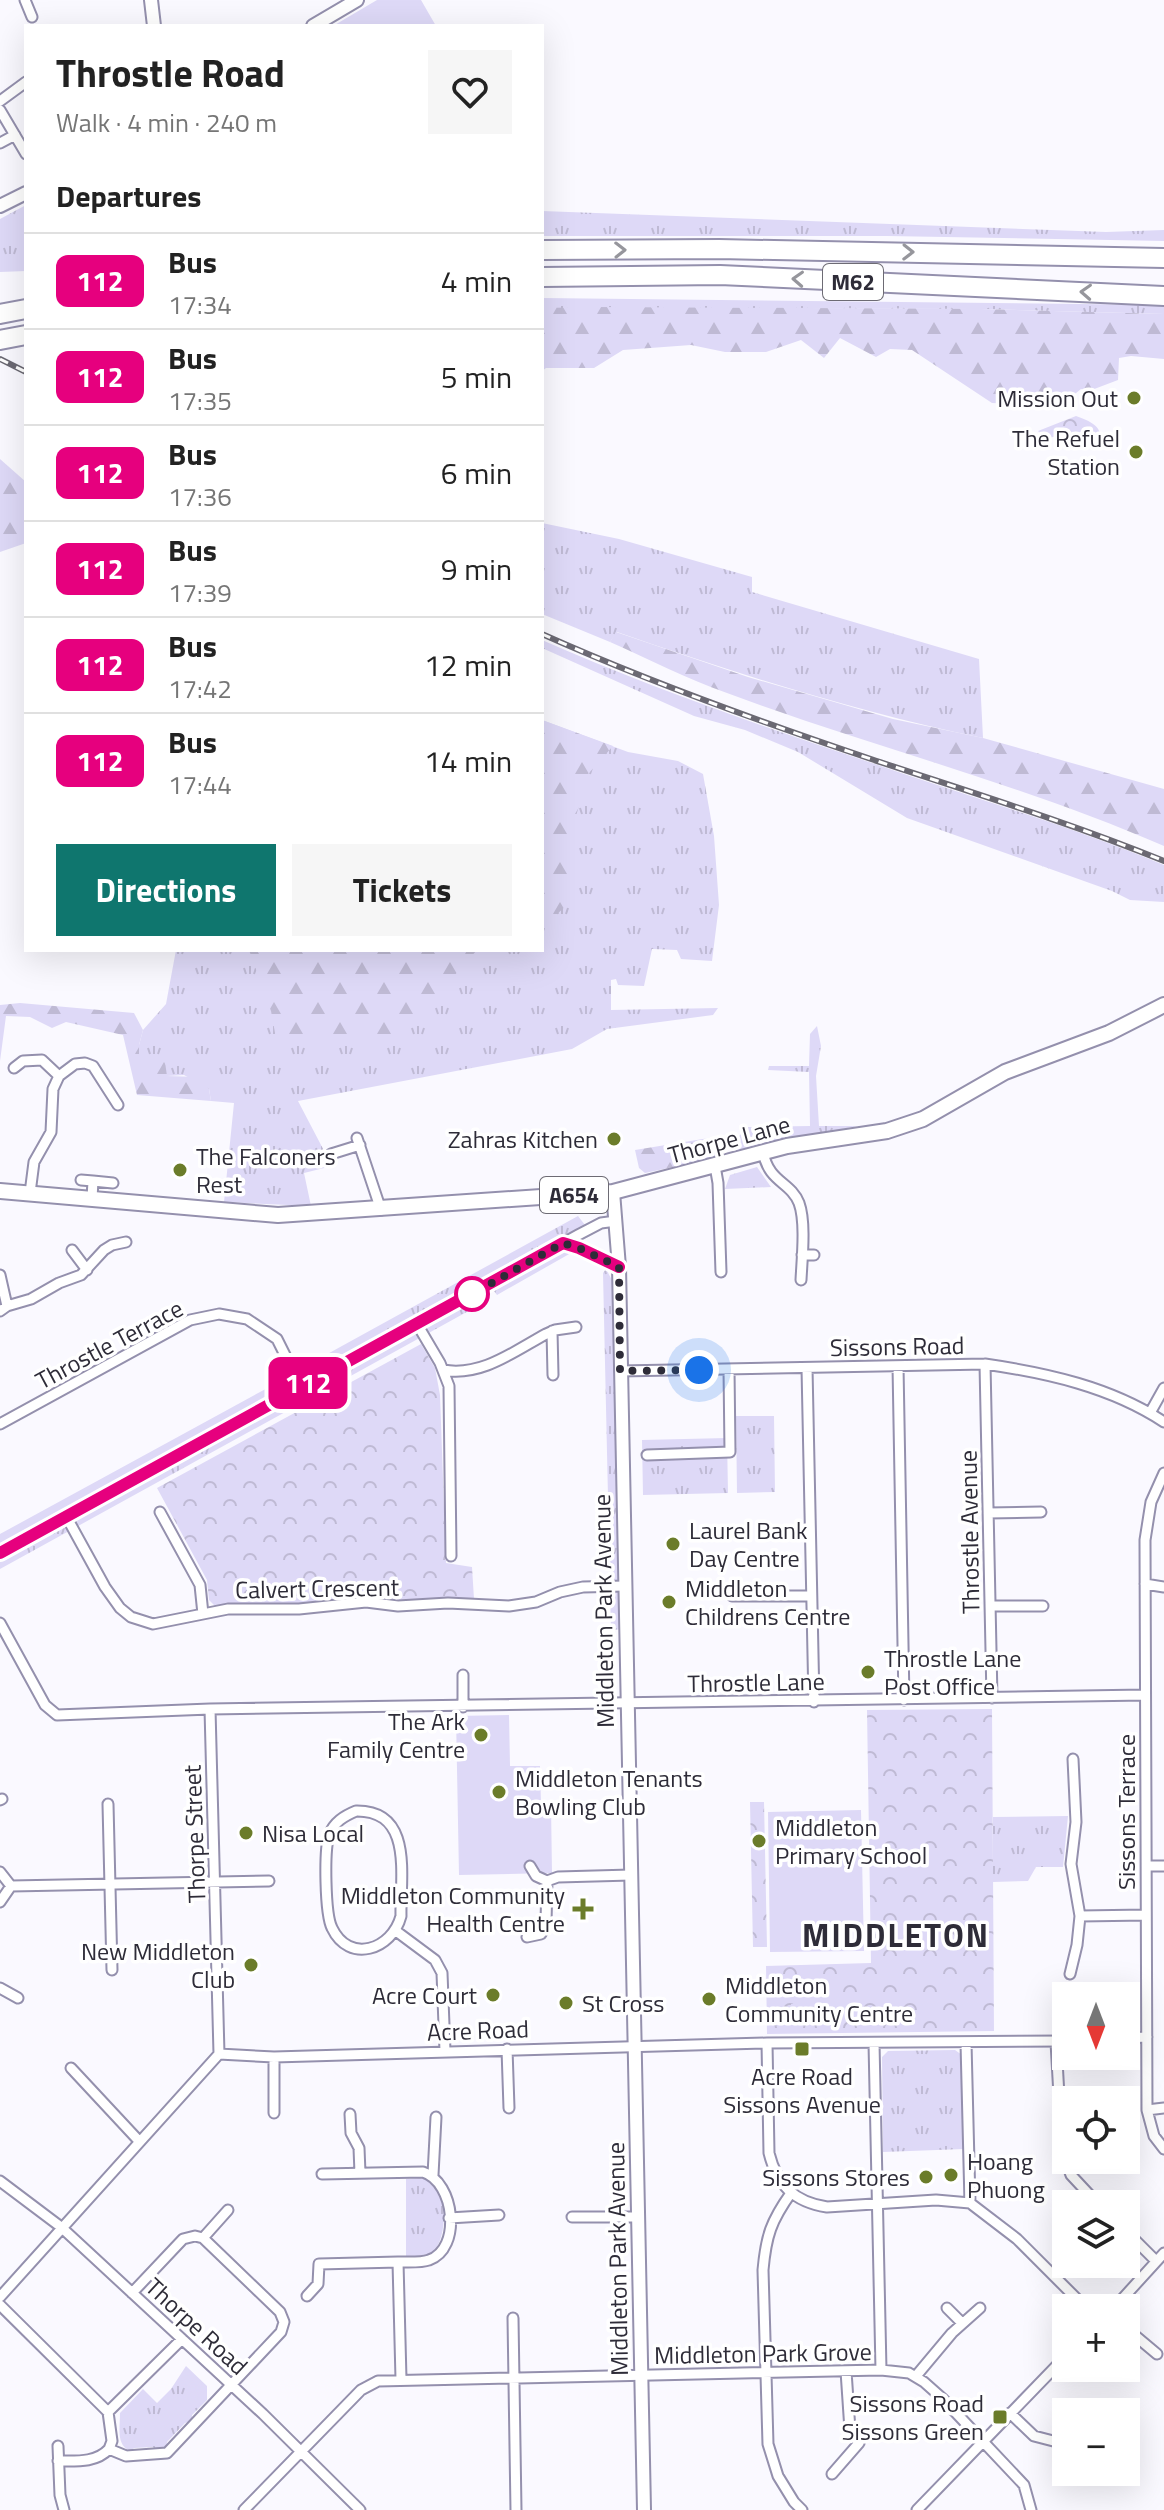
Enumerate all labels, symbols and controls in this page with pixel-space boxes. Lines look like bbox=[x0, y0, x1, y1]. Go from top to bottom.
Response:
text: Throstle Road bbox=[56, 44, 285, 102]
button: heart bbox=[428, 50, 512, 134]
text: Walk · 4 min · 240 m bbox=[56, 103, 277, 142]
text: Departures bbox=[56, 173, 201, 219]
text: Bus bbox=[168, 239, 217, 285]
one-way arrow bbox=[614, 241, 627, 258]
one-way arrow bbox=[902, 244, 915, 261]
text: 4 min bbox=[441, 258, 512, 304]
text: 112 bbox=[76, 259, 124, 302]
road number: M62 bbox=[823, 264, 883, 300]
one-way arrow bbox=[791, 271, 804, 288]
one-way arrow bbox=[1079, 284, 1092, 301]
text: 17:34 bbox=[168, 285, 232, 324]
text: Bus bbox=[168, 335, 217, 381]
text: 5 min bbox=[441, 354, 512, 400]
text: 112 bbox=[76, 355, 124, 398]
place label: Mission Out bbox=[997, 380, 1119, 416]
text: 17:35 bbox=[168, 381, 232, 420]
marker: Mission Out bbox=[1125, 389, 1143, 407]
place label: The Refuel Station bbox=[1012, 420, 1120, 484]
text: Bus bbox=[168, 431, 217, 477]
marker: The Refuel Station bbox=[1127, 443, 1145, 461]
text: 6 min bbox=[441, 450, 512, 496]
text: 112 bbox=[76, 451, 124, 494]
text: 17:36 bbox=[168, 477, 232, 516]
text: Bus bbox=[168, 527, 217, 573]
text: 9 min bbox=[441, 546, 512, 592]
text: 112 bbox=[76, 547, 124, 590]
text: 17:39 bbox=[168, 573, 232, 612]
text: Bus bbox=[168, 623, 217, 669]
text: 12 min bbox=[424, 642, 512, 688]
text: 112 bbox=[76, 643, 124, 686]
text: 17:42 bbox=[168, 669, 232, 708]
text: Bus bbox=[168, 719, 217, 765]
text: 14 min bbox=[424, 738, 512, 784]
text: 112 bbox=[76, 739, 124, 782]
text: 17:44 bbox=[168, 765, 232, 804]
button: Directions bbox=[56, 844, 276, 936]
button: Tickets bbox=[292, 844, 512, 936]
street label: Thorpe Lane bbox=[664, 1105, 794, 1173]
place label: Zahras Kitchen bbox=[448, 1121, 598, 1157]
marker: Zahras Kitchen bbox=[605, 1130, 623, 1148]
place label: The Falconers Rest bbox=[196, 1138, 336, 1202]
marker: The Falconers Rest bbox=[171, 1161, 189, 1179]
road number: A654 bbox=[540, 1177, 608, 1213]
unlabelled marker bbox=[455, 1277, 489, 1311]
street label: Throstle Terrace bbox=[29, 1290, 189, 1398]
street label: Sissons Road bbox=[829, 1327, 965, 1365]
your location bbox=[679, 1350, 719, 1390]
line badge: 112 bbox=[262, 1357, 354, 1409]
text: 112 bbox=[284, 1361, 332, 1404]
street label: Throstle Avenue bbox=[950, 1450, 988, 1614]
street label: Middleton Park Avenue bbox=[583, 1494, 623, 1728]
place label: Laurel Bank Day Centre bbox=[689, 1512, 808, 1576]
marker: Laurel Bank Day Centre bbox=[664, 1535, 682, 1553]
street label: Calvert Crescent bbox=[235, 1569, 400, 1607]
place label: Middleton Childrens Centre bbox=[685, 1570, 850, 1634]
marker: Middleton Childrens Centre bbox=[660, 1593, 678, 1611]
place label: Throstle Lane Post Office bbox=[884, 1640, 1021, 1704]
street label: Throstle Lane bbox=[687, 1663, 825, 1701]
marker: Throstle Lane Post Office bbox=[859, 1663, 877, 1681]
place label: The Ark Family Centre bbox=[327, 1703, 465, 1767]
marker: The Ark Family Centre bbox=[472, 1726, 490, 1744]
street label: Sissons Terrace bbox=[1108, 1734, 1144, 1890]
place label: Middleton Tenants Bowling Club bbox=[515, 1760, 703, 1824]
street label: Thorpe Street bbox=[174, 1764, 214, 1904]
marker: Middleton Tenants Bowling Club bbox=[490, 1783, 508, 1801]
place label: Middleton Primary School bbox=[775, 1809, 927, 1873]
place label: Nisa Local bbox=[262, 1815, 364, 1851]
marker: Nisa Local bbox=[237, 1824, 255, 1842]
marker: Middleton Primary School bbox=[750, 1832, 768, 1850]
place label: Middleton Community Health Centre bbox=[341, 1877, 565, 1941]
marker: Middleton Community Health Centre bbox=[572, 1898, 594, 1920]
district label: MIDDLETON bbox=[802, 1911, 990, 1959]
place label: New Middleton Club bbox=[81, 1933, 235, 1997]
marker: New Middleton Club bbox=[242, 1956, 260, 1974]
place label: Middleton Community Centre bbox=[725, 1967, 913, 2031]
place label: Acre Court bbox=[372, 1977, 478, 2013]
north arrow bbox=[1052, 1982, 1140, 2070]
map controls bbox=[1052, 1982, 1140, 2486]
place label: St Cross bbox=[582, 1985, 665, 2021]
marker: Acre Court bbox=[484, 1986, 502, 2004]
marker: Middleton Community Centre bbox=[700, 1990, 718, 2008]
marker: St Cross bbox=[557, 1994, 575, 2012]
street label: Acre Road bbox=[426, 2010, 530, 2050]
marker: Acre Road Sissons Avenue bbox=[793, 2040, 811, 2058]
place label: Acre Road Sissons Avenue bbox=[723, 2058, 881, 2122]
button: locate bbox=[1052, 2086, 1140, 2174]
street label: Middleton Park Avenue bbox=[597, 2142, 637, 2376]
place label: Hoang Phuong bbox=[967, 2143, 1045, 2207]
place label: Sissons Stores bbox=[762, 2159, 910, 2195]
marker: Hoang Phuong bbox=[942, 2166, 960, 2184]
marker: Sissons Stores bbox=[917, 2168, 935, 2186]
button: layers bbox=[1052, 2190, 1140, 2278]
street label: Thorpe Road bbox=[138, 2269, 256, 2383]
button: + bbox=[1052, 2294, 1140, 2382]
street label: Middleton Park Grove bbox=[654, 2333, 872, 2373]
place label: Sissons Road Sissons Green bbox=[841, 2385, 984, 2449]
button: − bbox=[1052, 2398, 1140, 2486]
marker: Sissons Road Sissons Green bbox=[991, 2408, 1009, 2426]

